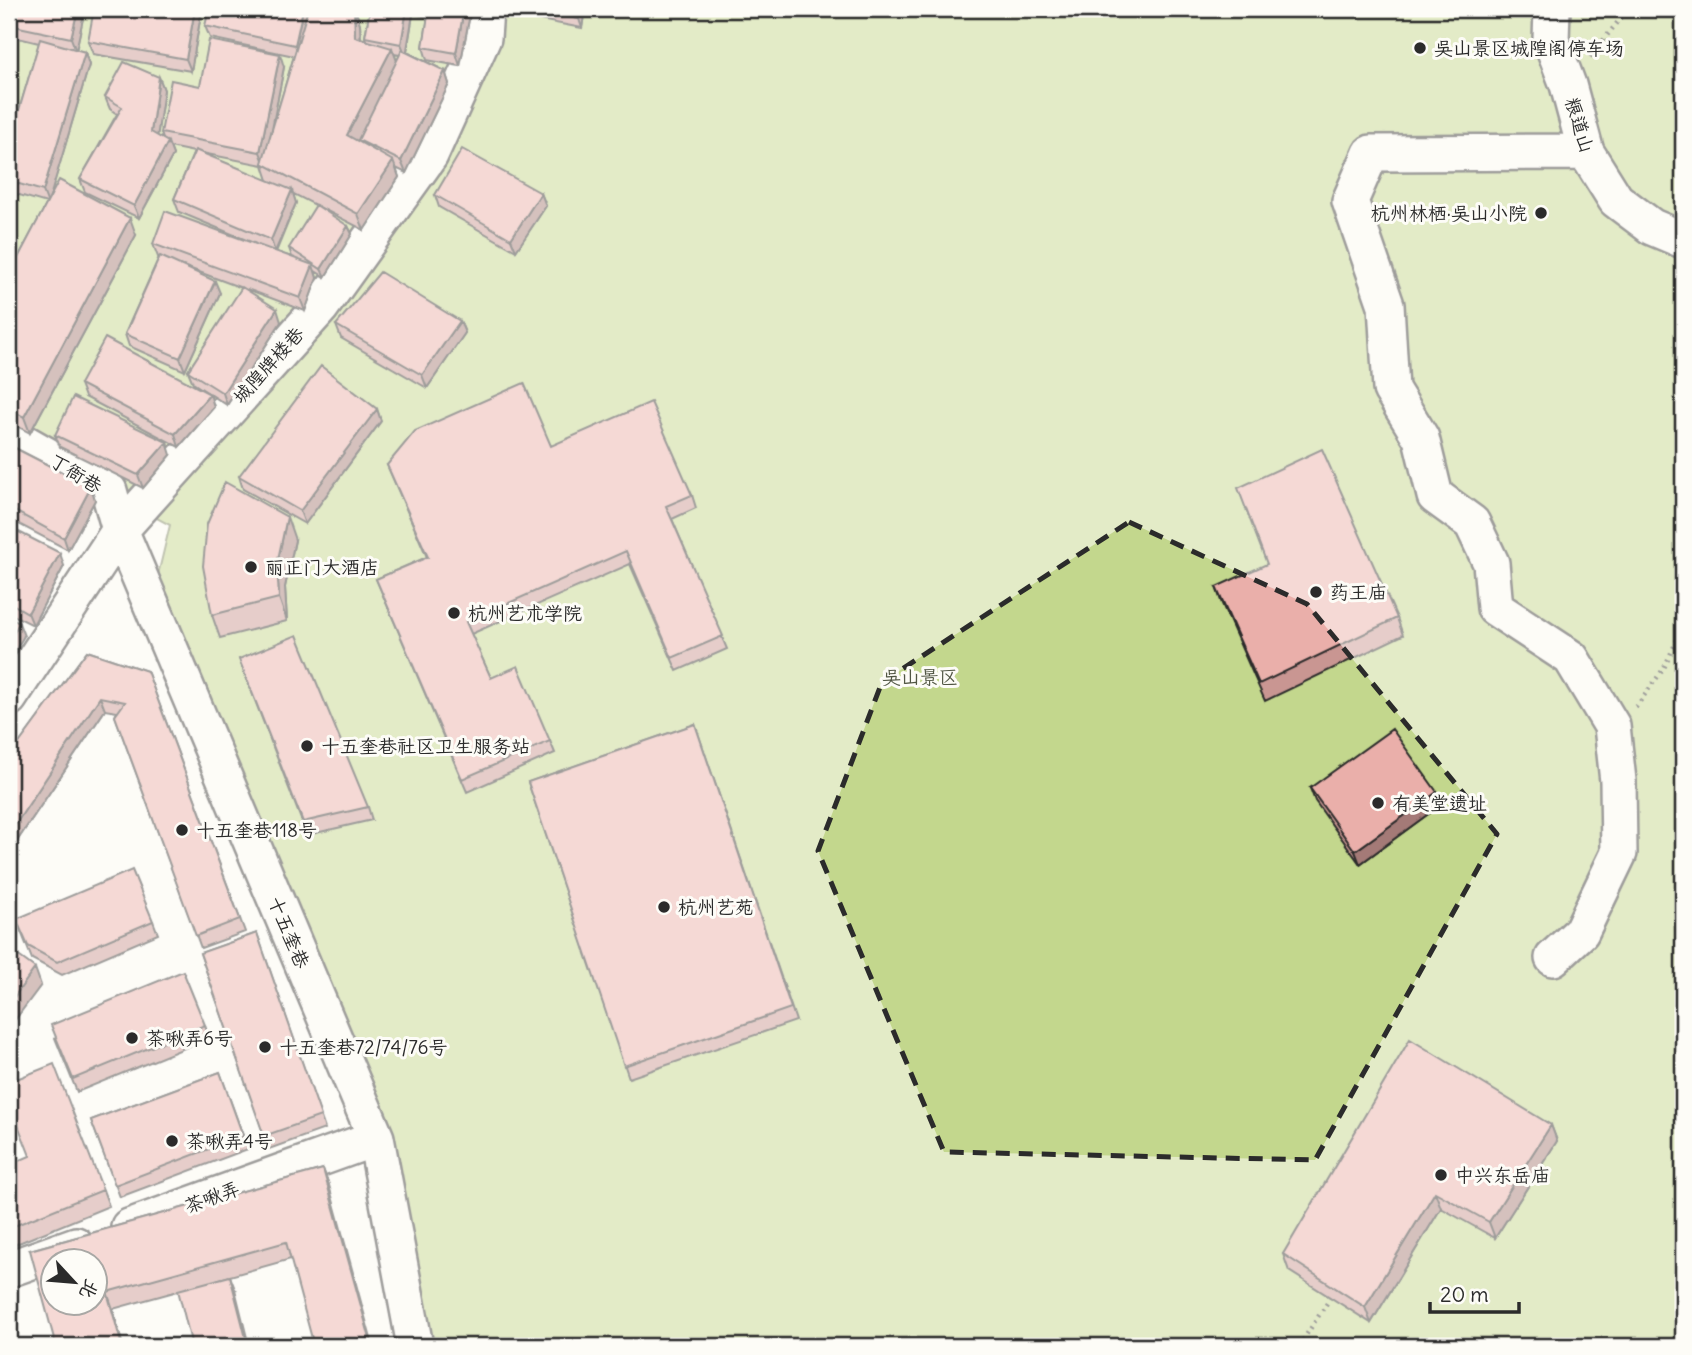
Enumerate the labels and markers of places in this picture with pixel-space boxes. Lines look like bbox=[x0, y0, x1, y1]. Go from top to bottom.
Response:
place label: 吴山景区城隍阁停车场 bbox=[1434, 36, 1624, 60]
marker: 吴山景区城隍阁停车场 bbox=[1412, 40, 1428, 56]
place label: 杭州林栖·吴山小院 bbox=[1371, 201, 1527, 225]
marker: 杭州林栖·吴山小院 bbox=[1533, 205, 1549, 221]
place label: 丽正门大酒店 bbox=[265, 555, 379, 579]
marker: 丽正门大酒店 bbox=[243, 559, 259, 575]
place label: 药王庙 bbox=[1330, 580, 1387, 604]
marker: 药王庙 bbox=[1308, 584, 1324, 600]
place label: 杭州艺术学院 bbox=[468, 601, 582, 625]
marker: 杭州艺术学院 bbox=[446, 605, 462, 621]
place label: 十五奎巷社区卫生服务站 bbox=[321, 734, 530, 758]
marker: 十五奎巷社区卫生服务站 bbox=[299, 738, 315, 754]
place label: 有美堂遗址 bbox=[1392, 791, 1487, 815]
marker: 有美堂遗址 bbox=[1370, 795, 1386, 811]
place label: 十五奎巷118号 bbox=[196, 818, 317, 842]
marker: 十五奎巷118号 bbox=[174, 822, 190, 838]
place label: 杭州艺苑 bbox=[678, 895, 754, 919]
marker: 杭州艺苑 bbox=[656, 899, 672, 915]
place label: 茶啾弄6号 bbox=[146, 1026, 233, 1050]
marker: 茶啾弄6号 bbox=[124, 1030, 140, 1046]
place label: 十五奎巷72/74/76号 bbox=[279, 1035, 447, 1059]
marker: 十五奎巷72/74/76号 bbox=[257, 1039, 273, 1055]
place label: 茶啾弄4号 bbox=[186, 1129, 273, 1153]
marker: 茶啾弄4号 bbox=[164, 1133, 180, 1149]
place label: 中兴东岳庙 bbox=[1455, 1163, 1550, 1187]
marker: 中兴东岳庙 bbox=[1433, 1167, 1449, 1183]

